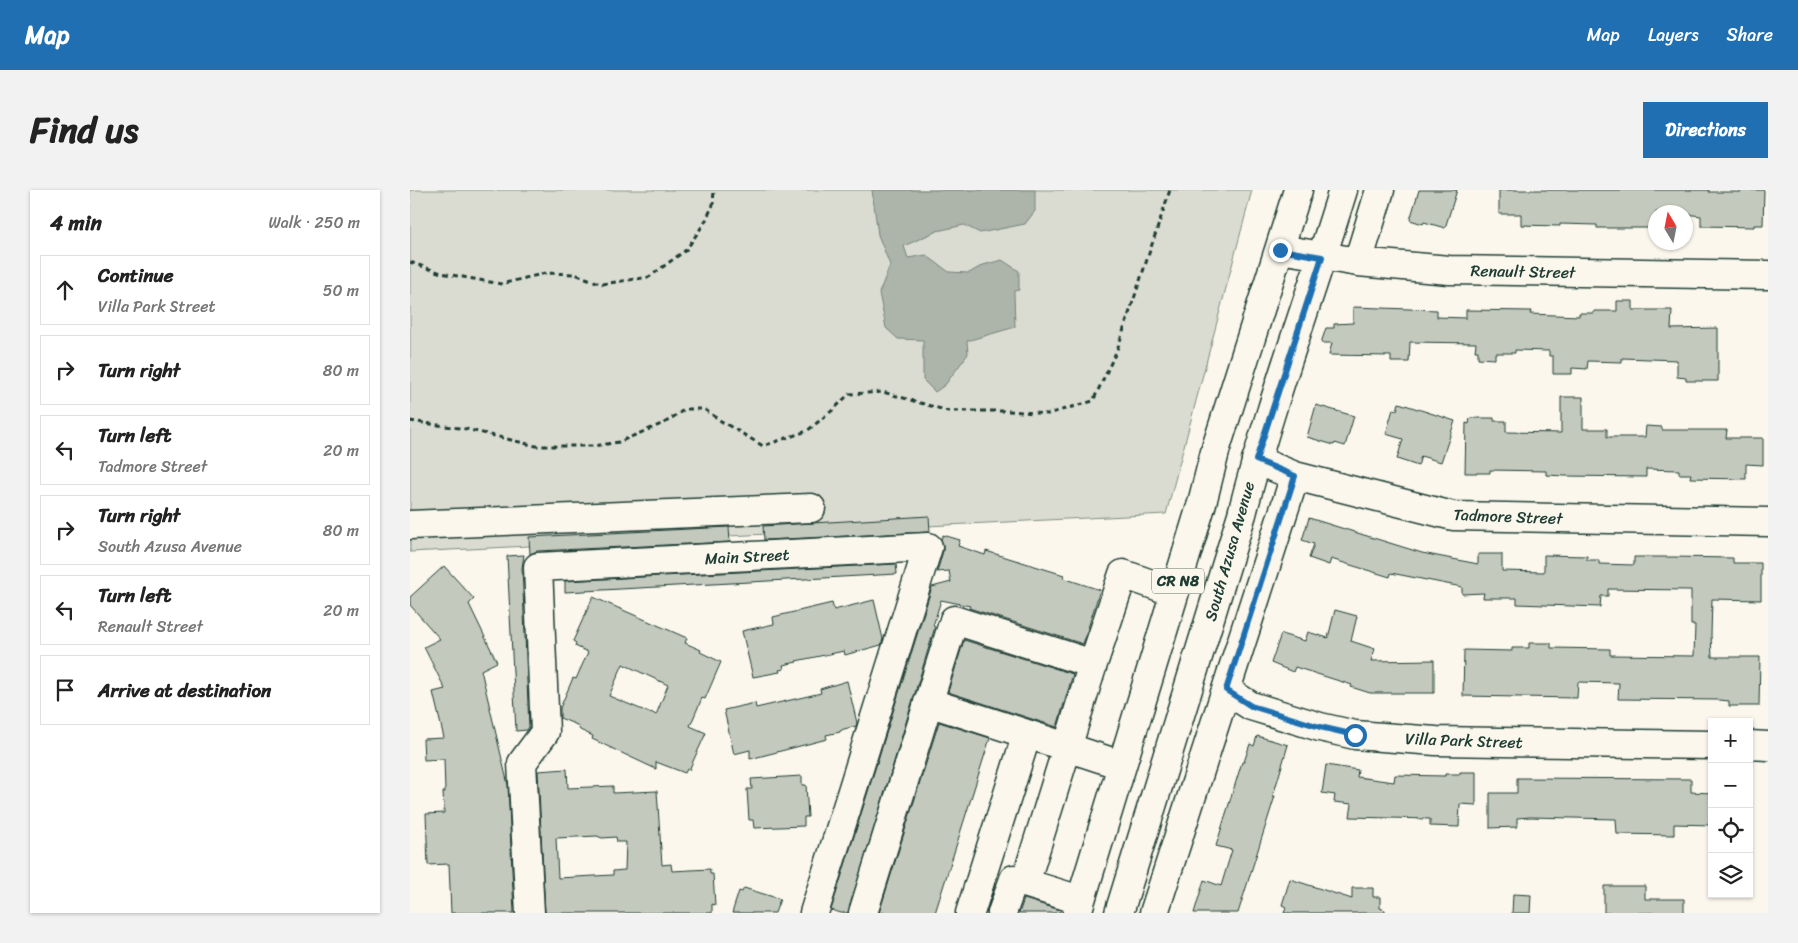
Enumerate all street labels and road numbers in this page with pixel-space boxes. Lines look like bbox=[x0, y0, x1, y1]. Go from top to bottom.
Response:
street label: Renault Street bbox=[1470, 256, 1576, 287]
street label: South Azusa Avenue bbox=[1196, 478, 1263, 624]
street label: Tadmore Street bbox=[1453, 500, 1564, 533]
street label: Main Street bbox=[704, 540, 790, 573]
road number: CR N8 bbox=[1152, 568, 1204, 594]
street label: Villa Park Street bbox=[1405, 724, 1523, 757]

